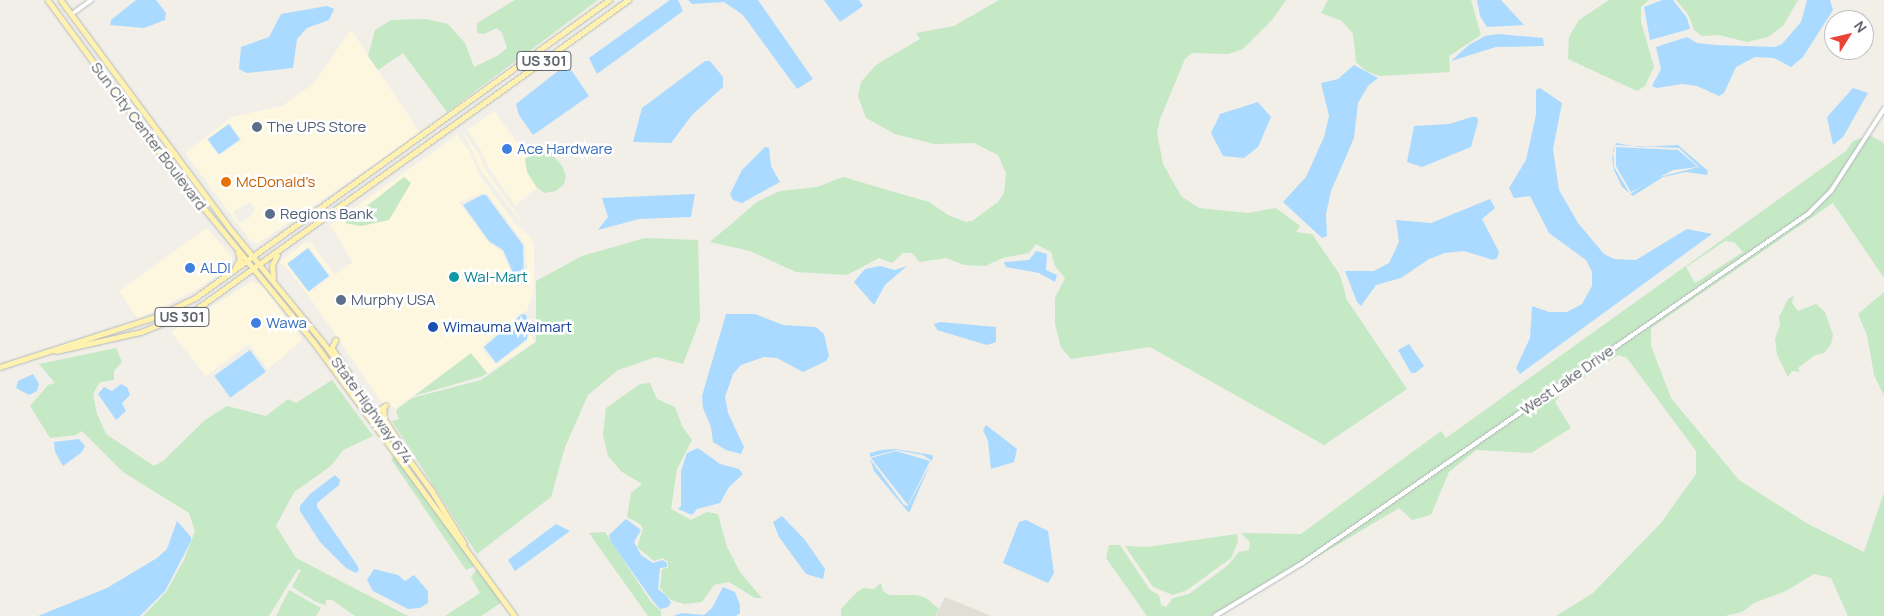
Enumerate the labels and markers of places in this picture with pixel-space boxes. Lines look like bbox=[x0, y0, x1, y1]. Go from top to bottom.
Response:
place label: The UPS Store bbox=[267, 118, 366, 136]
marker: The UPS Store bbox=[251, 121, 263, 133]
place label: Ace Hardware bbox=[517, 140, 613, 158]
marker: Ace Hardware bbox=[501, 143, 513, 155]
place label: McDonald's bbox=[236, 173, 315, 191]
marker: McDonald's bbox=[220, 176, 232, 188]
place label: Regions Bank bbox=[280, 205, 373, 223]
marker: Regions Bank bbox=[264, 208, 276, 220]
place label: ALDI bbox=[200, 259, 231, 277]
marker: ALDI bbox=[184, 262, 196, 274]
place label: Wal-Mart bbox=[464, 268, 528, 286]
marker: Wal-Mart bbox=[448, 271, 460, 283]
place label: Murphy USA bbox=[351, 291, 435, 309]
marker: Murphy USA bbox=[335, 294, 347, 306]
place label: Wawa bbox=[266, 314, 307, 332]
marker: Wawa bbox=[250, 317, 262, 329]
place label: Wimauma Walmart bbox=[443, 318, 572, 336]
marker: Wimauma Walmart bbox=[427, 321, 439, 333]

